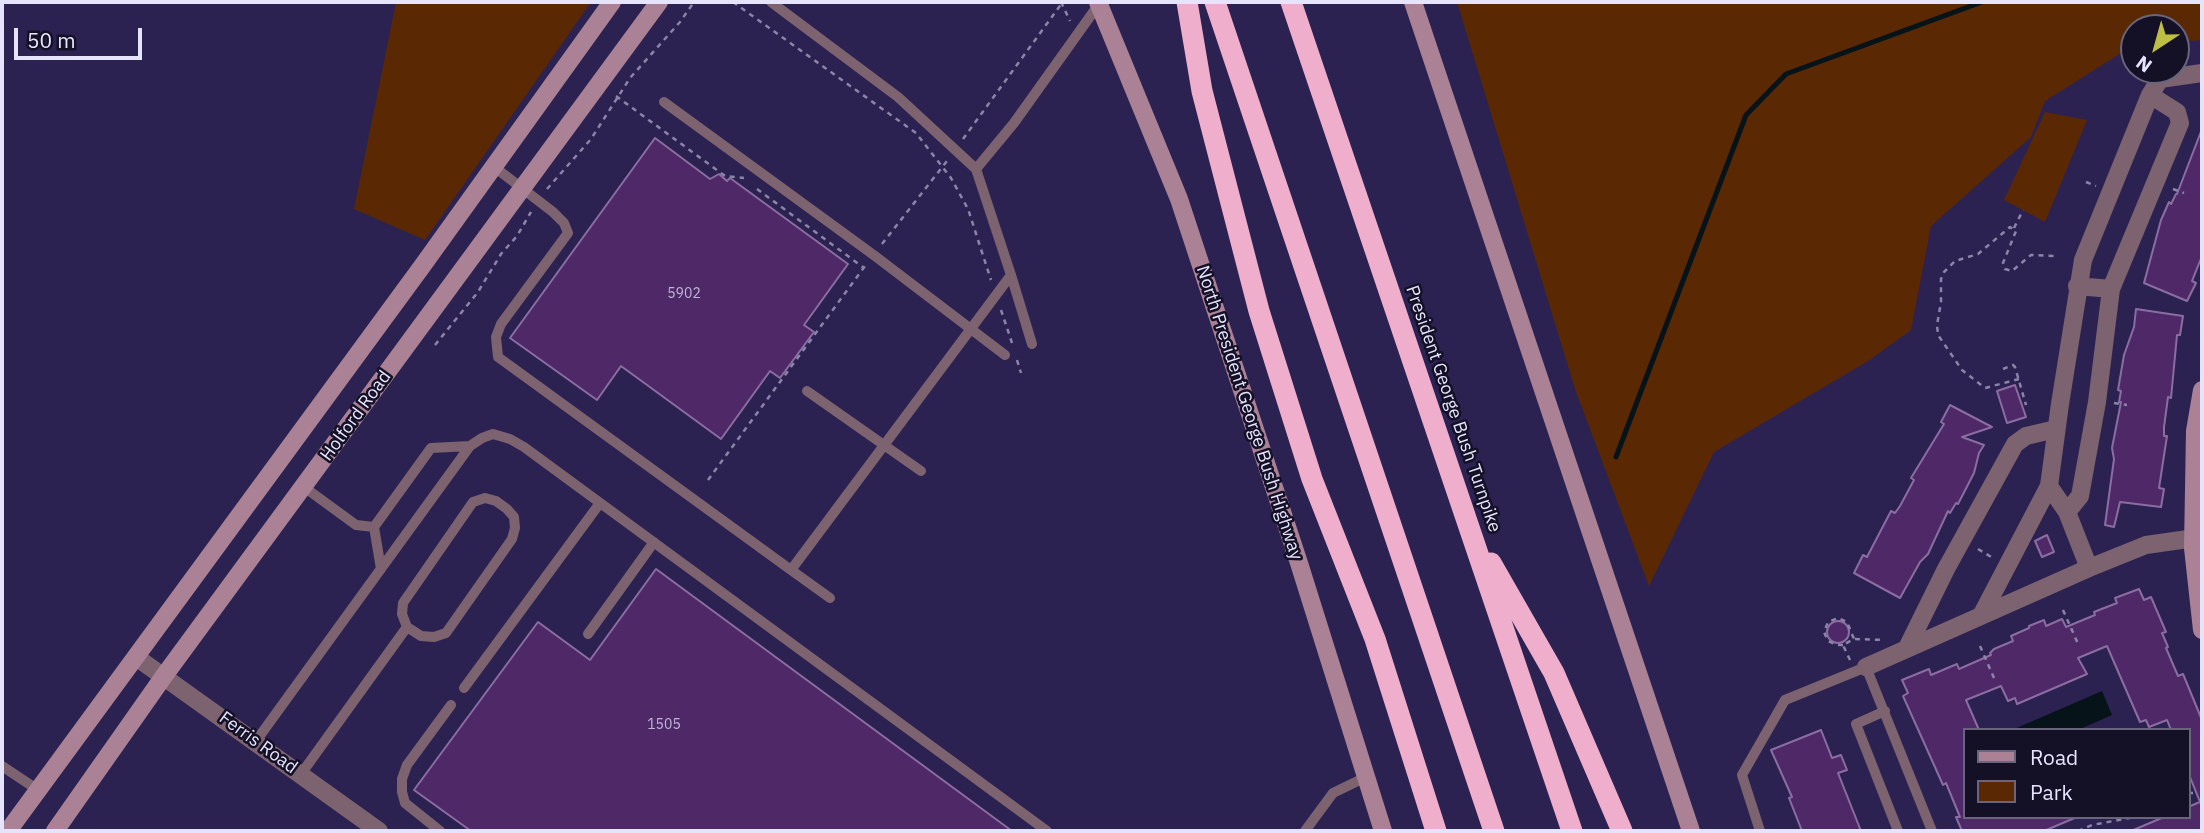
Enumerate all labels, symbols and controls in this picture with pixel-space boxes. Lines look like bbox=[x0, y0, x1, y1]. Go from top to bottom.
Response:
scale bar bbox=[18, 14, 145, 58]
north arrow bbox=[2120, 14, 2190, 84]
text: 50 m bbox=[27, 26, 76, 54]
text: N bbox=[2131, 51, 2156, 78]
street label: North President George Bush Highway bbox=[1191, 263, 1307, 563]
street label: President George Bush Turnpike bbox=[1401, 283, 1505, 535]
house number: 5902 bbox=[667, 286, 701, 302]
street label: Holford Road bbox=[316, 367, 396, 465]
street label: Ferris Road bbox=[215, 707, 301, 779]
house number: 1505 bbox=[647, 717, 681, 733]
legend bbox=[1962, 728, 2190, 819]
text: Road bbox=[2030, 743, 2078, 771]
text: Park bbox=[2030, 778, 2073, 806]

